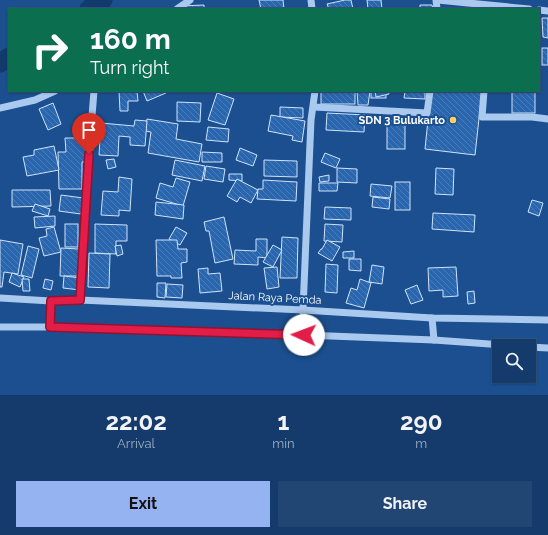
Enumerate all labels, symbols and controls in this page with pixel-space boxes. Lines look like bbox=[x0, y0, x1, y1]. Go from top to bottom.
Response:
text: 160 m bbox=[90, 23, 171, 56]
icon: right bbox=[24, 24, 76, 76]
text: Turn right bbox=[90, 57, 169, 78]
pin bbox=[72, 113, 106, 154]
place label: SDN 3 Bulukarto bbox=[359, 114, 445, 127]
marker: SDN 3 Bulukarto bbox=[448, 115, 458, 125]
icon: arrive bbox=[78, 119, 100, 141]
street label: Jalan Raya Pemda bbox=[228, 289, 322, 307]
position arrow bbox=[283, 314, 325, 356]
map controls bbox=[492, 339, 536, 383]
button: search bbox=[492, 339, 536, 383]
text: 22:02 bbox=[105, 407, 167, 436]
text: 1 bbox=[277, 407, 289, 436]
text: 290 bbox=[400, 407, 442, 436]
text: Arrival bbox=[117, 436, 155, 451]
text: min bbox=[272, 436, 295, 451]
text: m bbox=[415, 436, 427, 451]
button: Exit bbox=[16, 481, 270, 527]
button: Share bbox=[278, 481, 532, 527]

